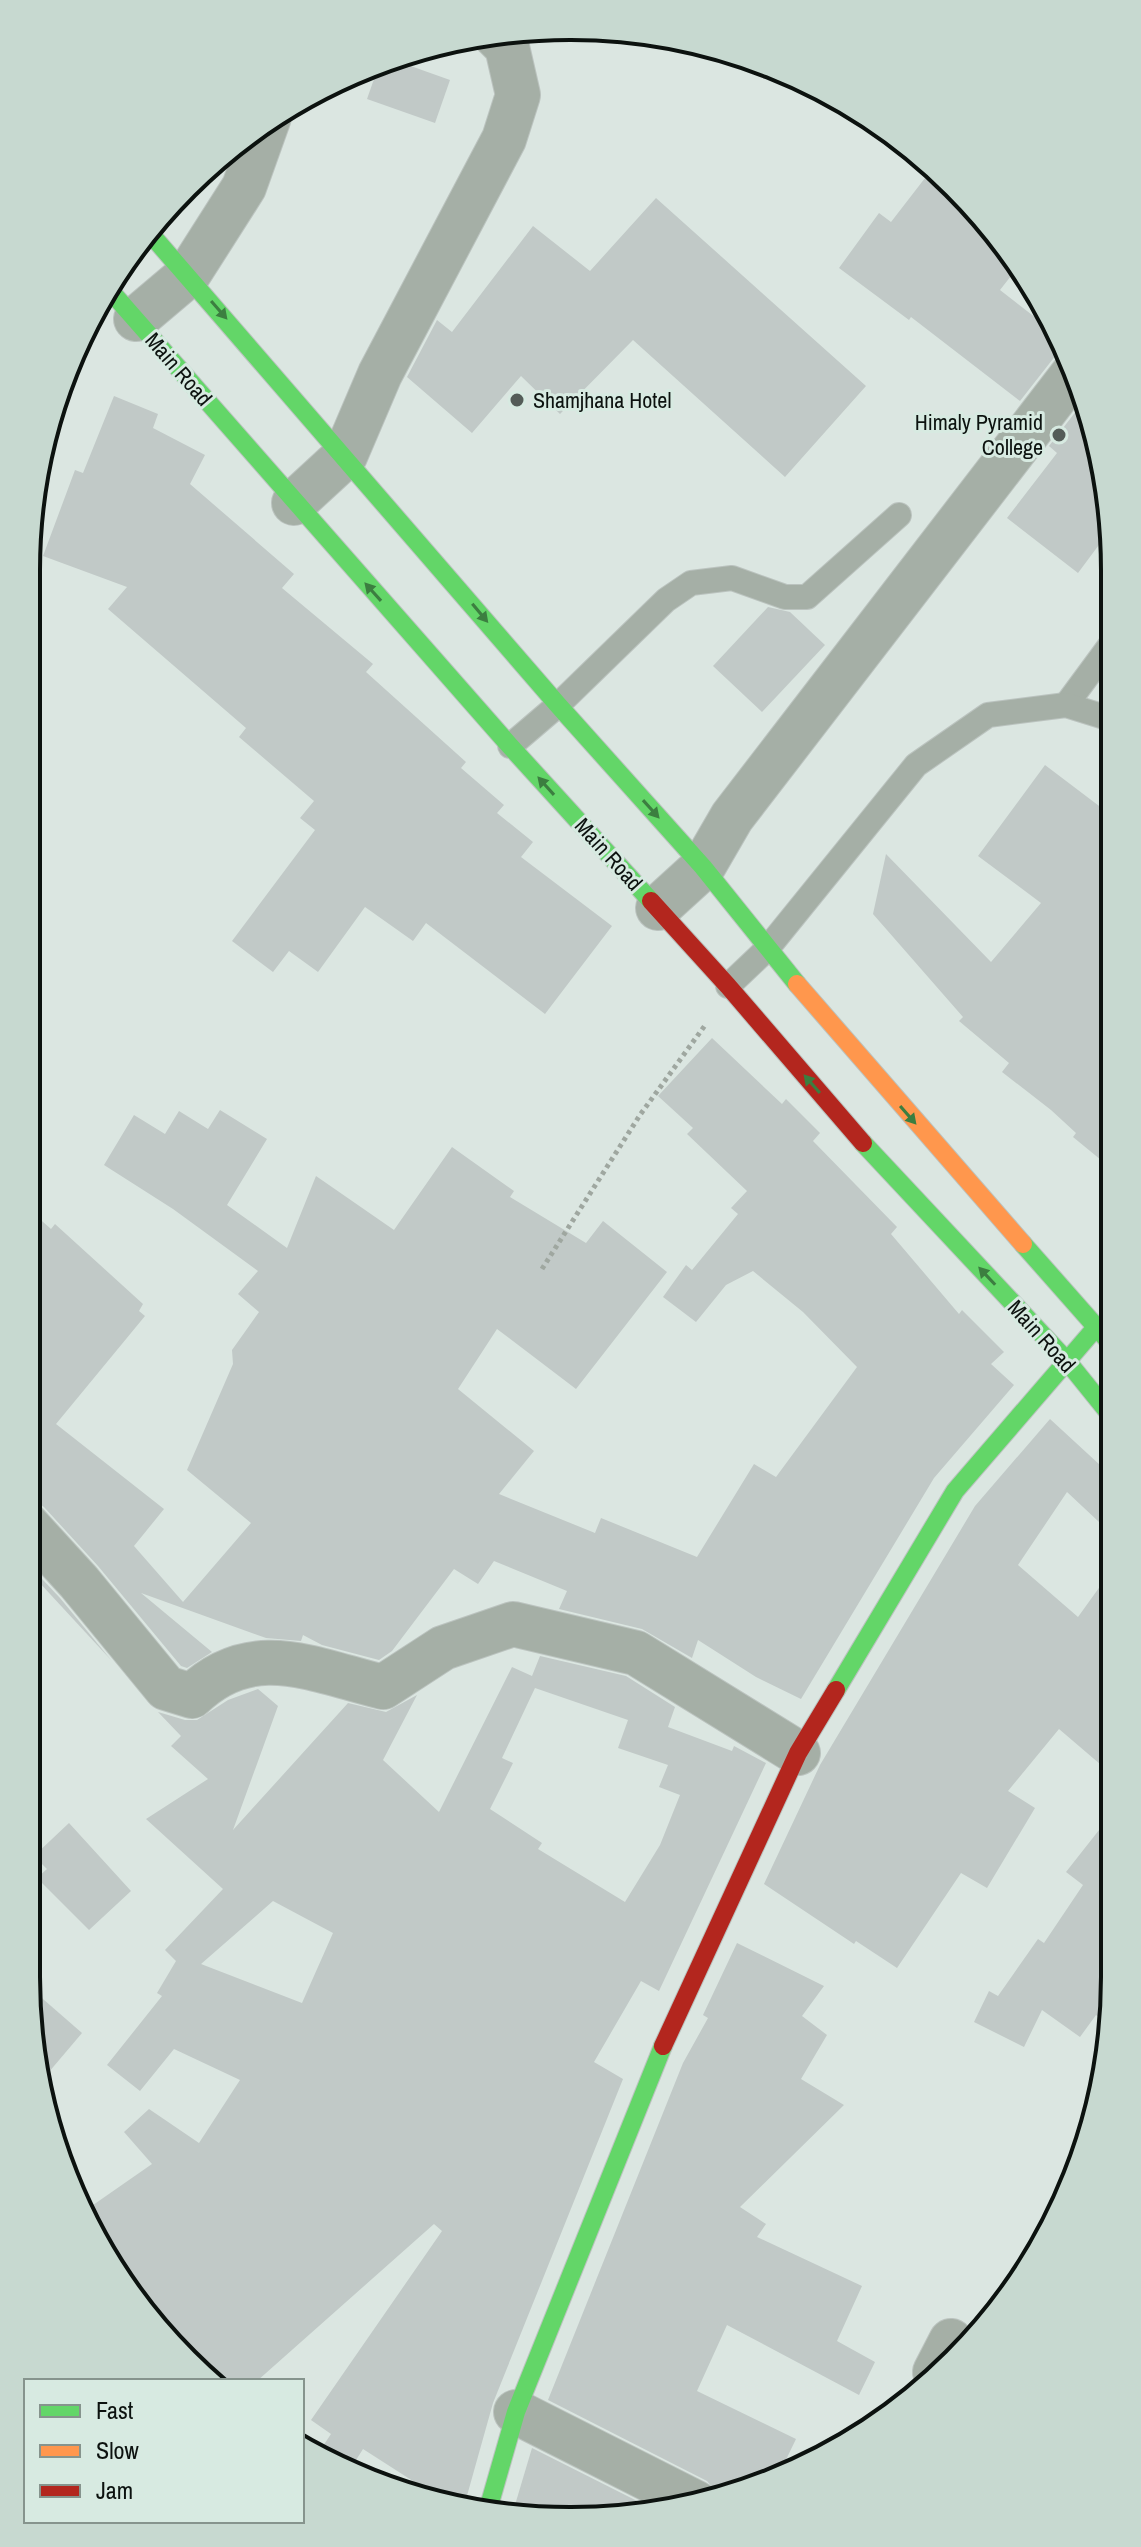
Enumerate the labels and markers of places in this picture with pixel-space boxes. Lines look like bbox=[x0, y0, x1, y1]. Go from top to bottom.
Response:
place label: Shamjhana Hotel bbox=[533, 385, 671, 415]
marker: Shamjhana Hotel bbox=[508, 391, 526, 409]
place label: Himaly Pyramid College bbox=[915, 407, 1043, 462]
marker: Himaly Pyramid College bbox=[1050, 426, 1068, 444]

